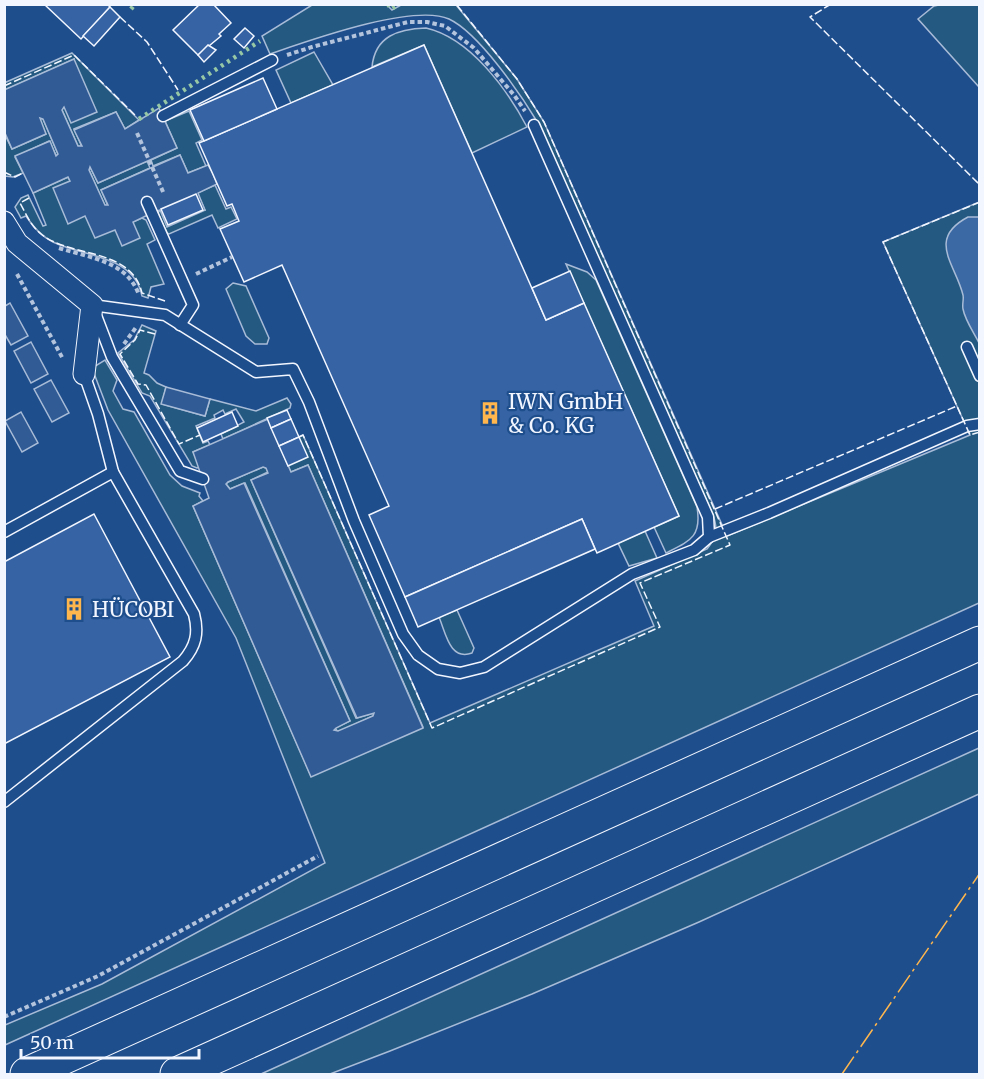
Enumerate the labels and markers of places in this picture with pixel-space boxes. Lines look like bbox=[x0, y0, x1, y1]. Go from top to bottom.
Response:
place label: IWN GmbH & Co. KG bbox=[508, 388, 623, 439]
building icon: IWN GmbH & Co. KG bbox=[477, 400, 503, 426]
building icon: HÜCOBI bbox=[61, 596, 87, 622]
place label: HÜCOBI bbox=[92, 596, 174, 623]

